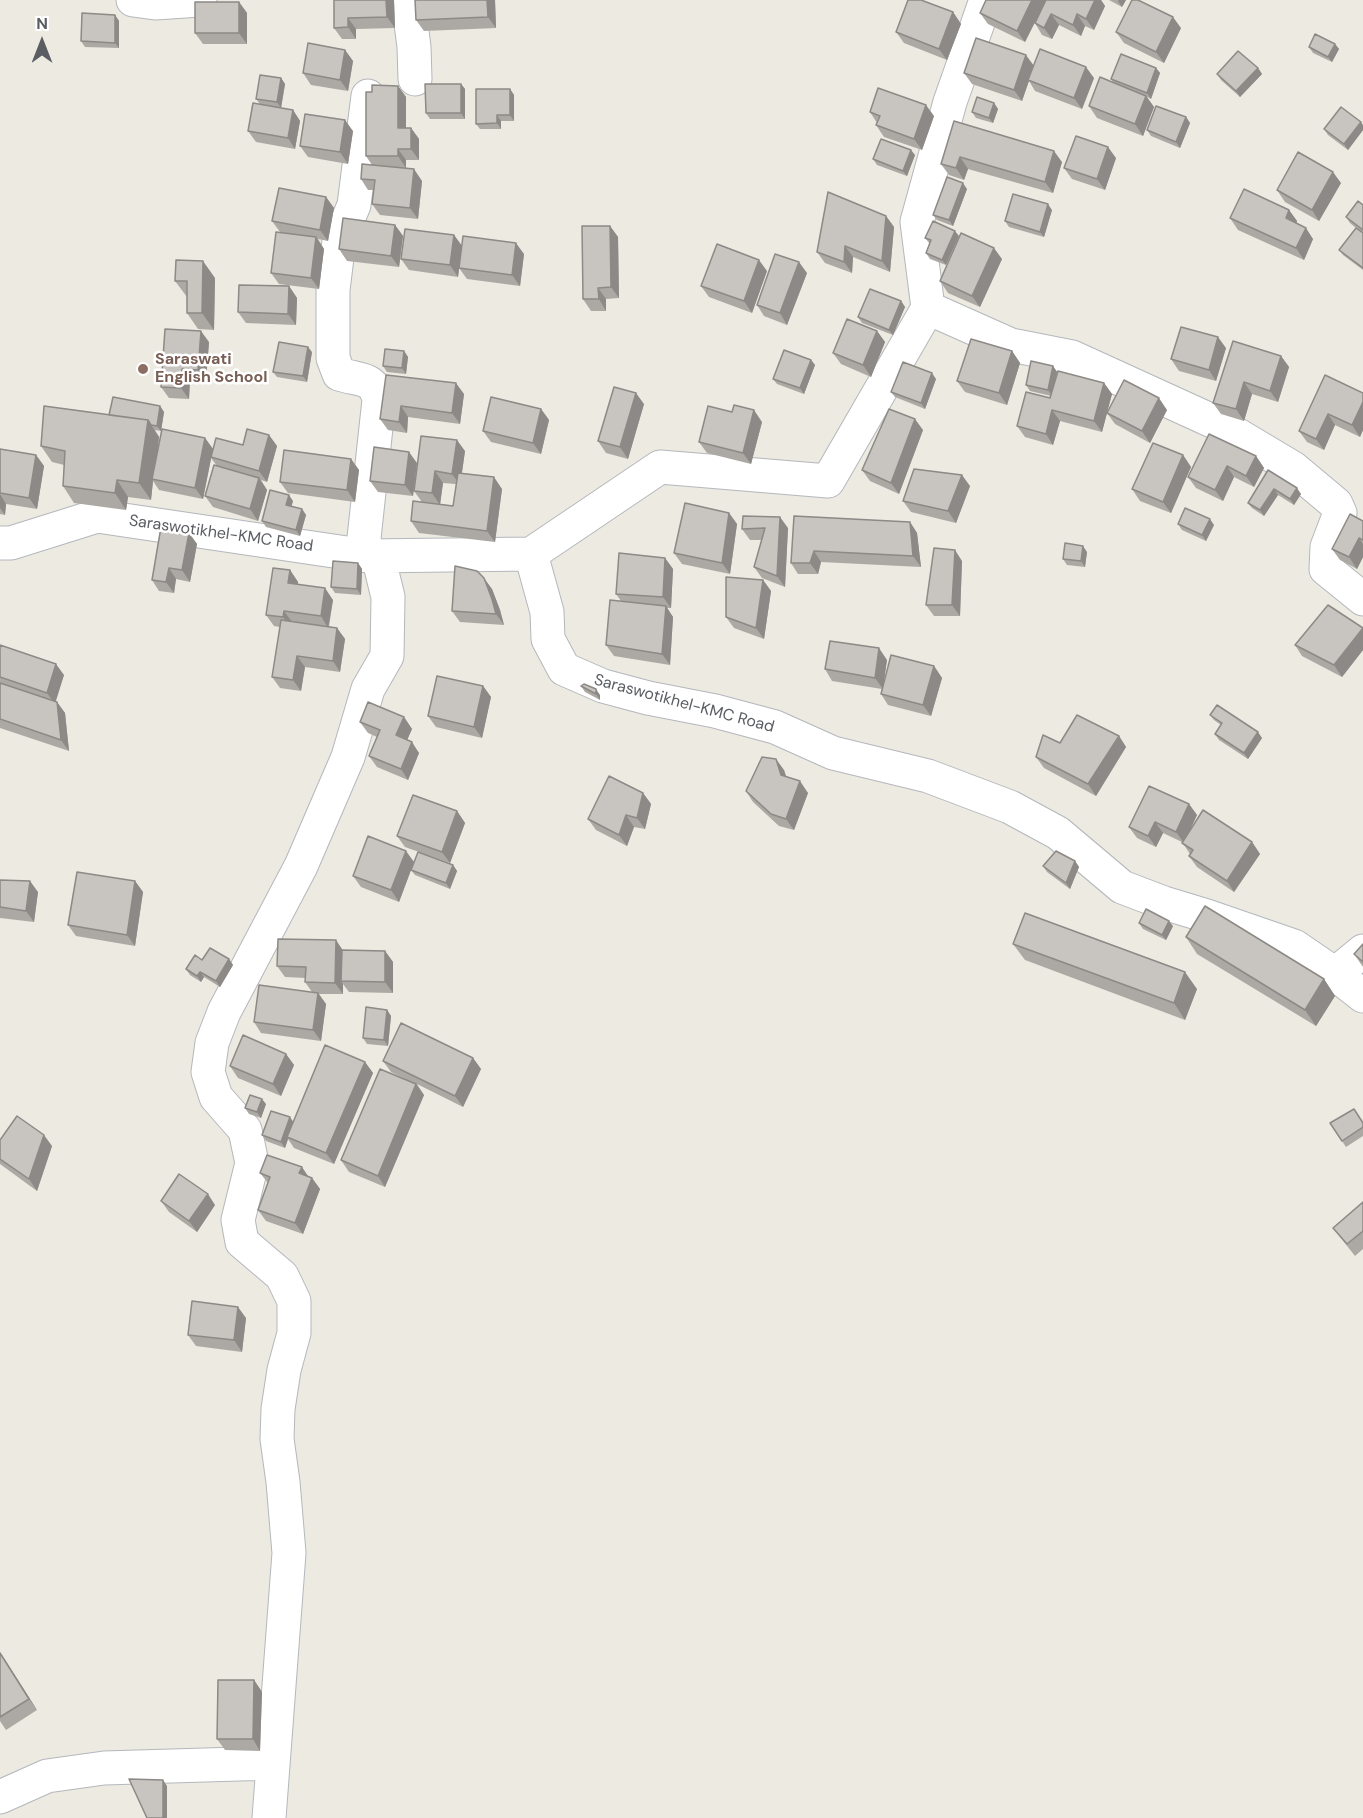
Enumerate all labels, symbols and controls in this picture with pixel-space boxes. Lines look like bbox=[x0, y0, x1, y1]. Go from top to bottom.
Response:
north arrow bbox=[12, 12, 72, 72]
text: N bbox=[36, 13, 48, 34]
place label: Saraswati English School bbox=[155, 350, 268, 388]
marker: Saraswati English School bbox=[136, 362, 150, 376]
street label: Saraswotikhel-KMC Road bbox=[128, 512, 314, 556]
street label: Saraswotikhel-KMC Road bbox=[592, 671, 776, 737]

